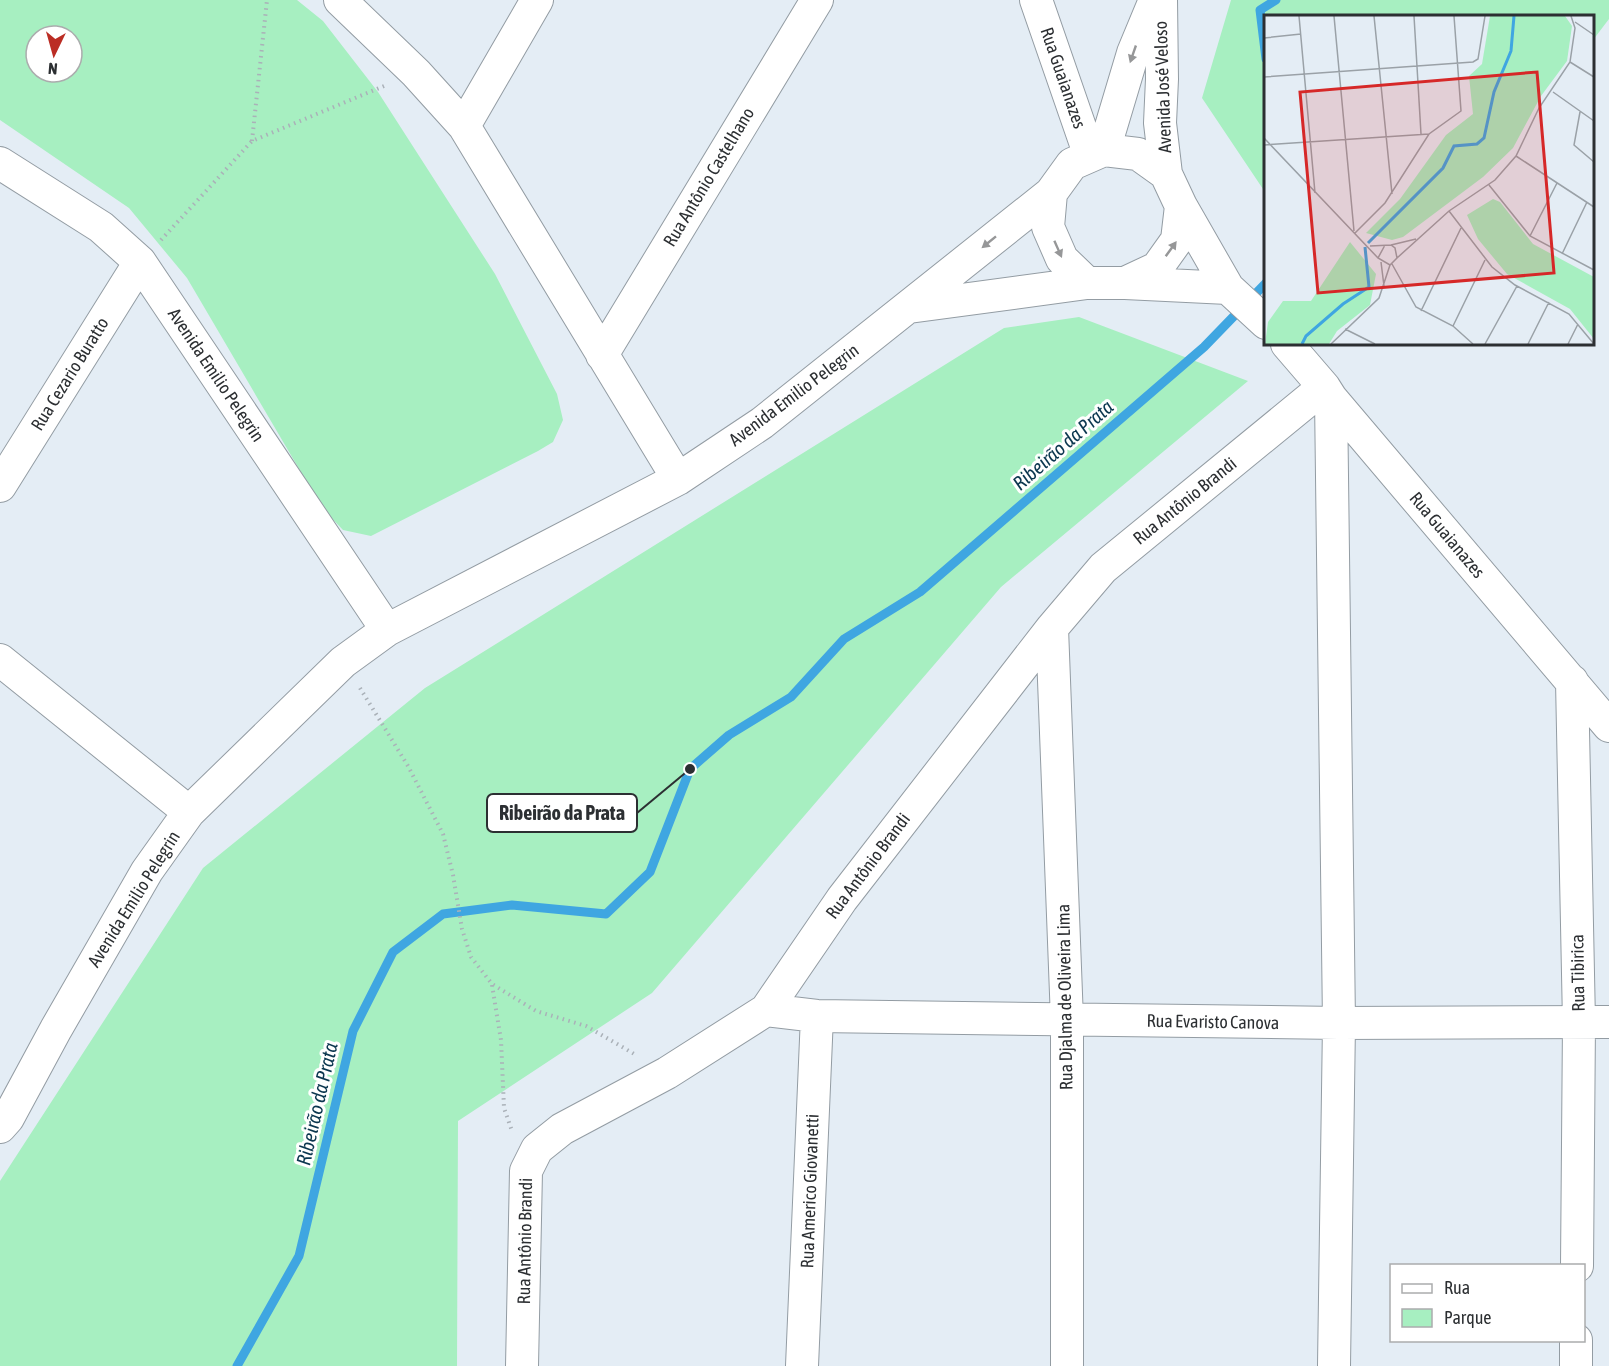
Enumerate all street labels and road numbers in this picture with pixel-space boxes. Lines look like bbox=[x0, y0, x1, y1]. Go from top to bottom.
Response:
street label: Avenida José Veloso bbox=[1150, 21, 1175, 153]
street label: Rua Guaianazes bbox=[1036, 25, 1091, 131]
street label: Rua Antônio Castelhano bbox=[659, 103, 758, 250]
street label: Avenida Emilio Pelegrin bbox=[164, 304, 269, 445]
street label: Rua Cezario Buratto bbox=[26, 313, 113, 434]
street label: Avenida Emilio Pelegrin bbox=[725, 339, 863, 450]
street label: Rua Antônio Brandi bbox=[1129, 453, 1240, 549]
street label: Rua Guaianazes bbox=[1405, 487, 1489, 582]
street label: Rua Antônio Brandi bbox=[821, 809, 914, 923]
street label: Avenida Emilio Pelegrin bbox=[83, 827, 184, 971]
street label: Rua Djalma de Oliveira Lima bbox=[1052, 904, 1077, 1090]
street label: Rua Tibirica bbox=[1566, 934, 1589, 1012]
street label: Rua Evaristo Canova bbox=[1147, 1010, 1279, 1033]
street label: Rua Americo Giovanetti bbox=[796, 1113, 823, 1269]
street label: Rua Antônio Brandi bbox=[513, 1178, 536, 1304]

